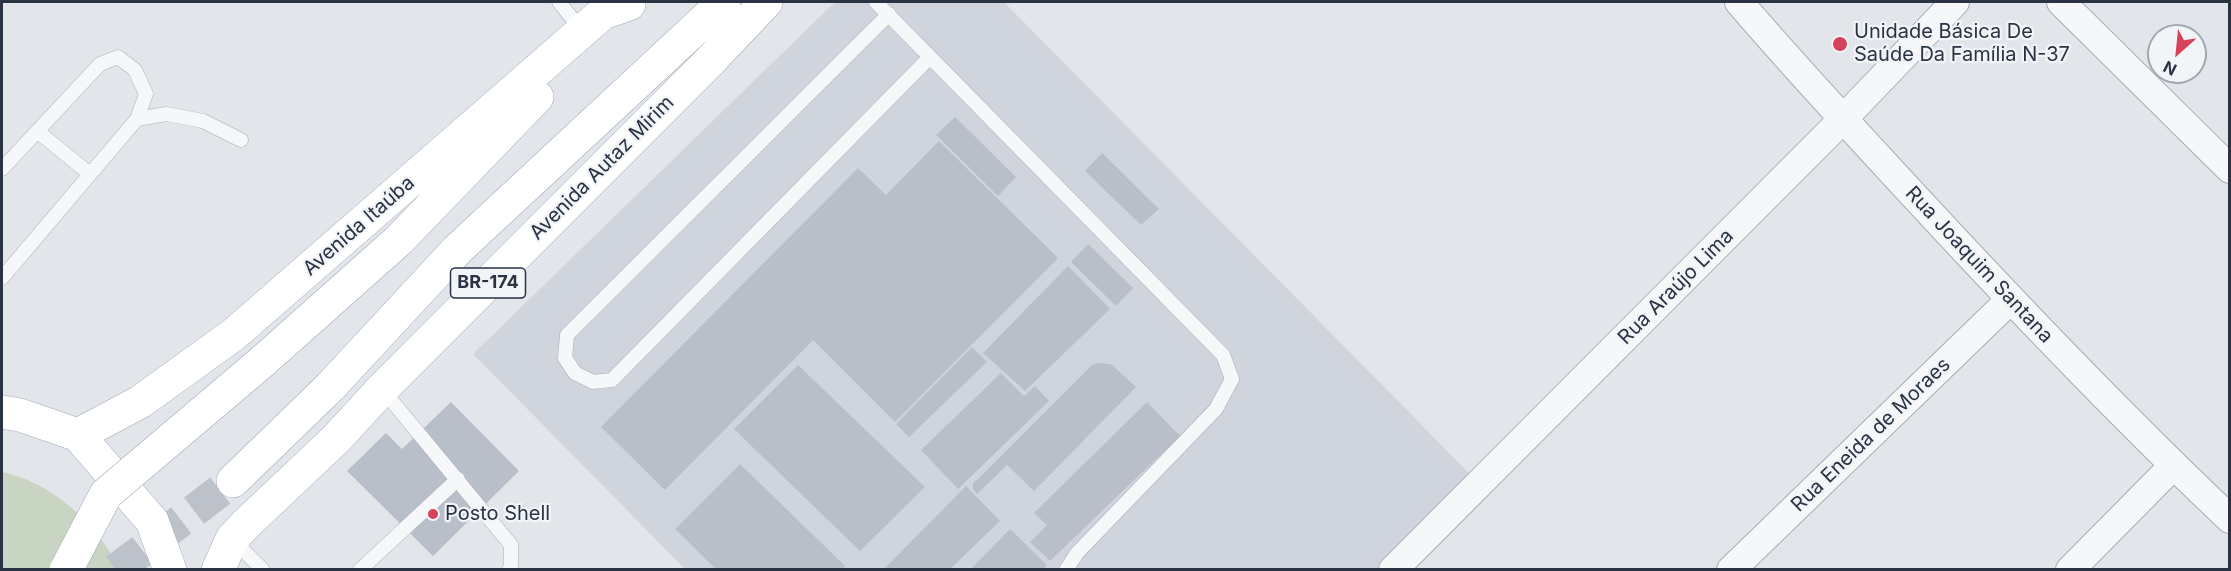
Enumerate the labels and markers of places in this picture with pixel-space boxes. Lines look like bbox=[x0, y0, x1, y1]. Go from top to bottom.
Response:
place label: Unidade Básica De Saúde Da Família N-37 bbox=[1854, 20, 2070, 67]
marker: Unidade Básica De Saúde Da Família N-37 bbox=[1831, 35, 1849, 53]
place label: Posto Shell bbox=[445, 502, 550, 526]
marker: Posto Shell bbox=[426, 507, 440, 521]

